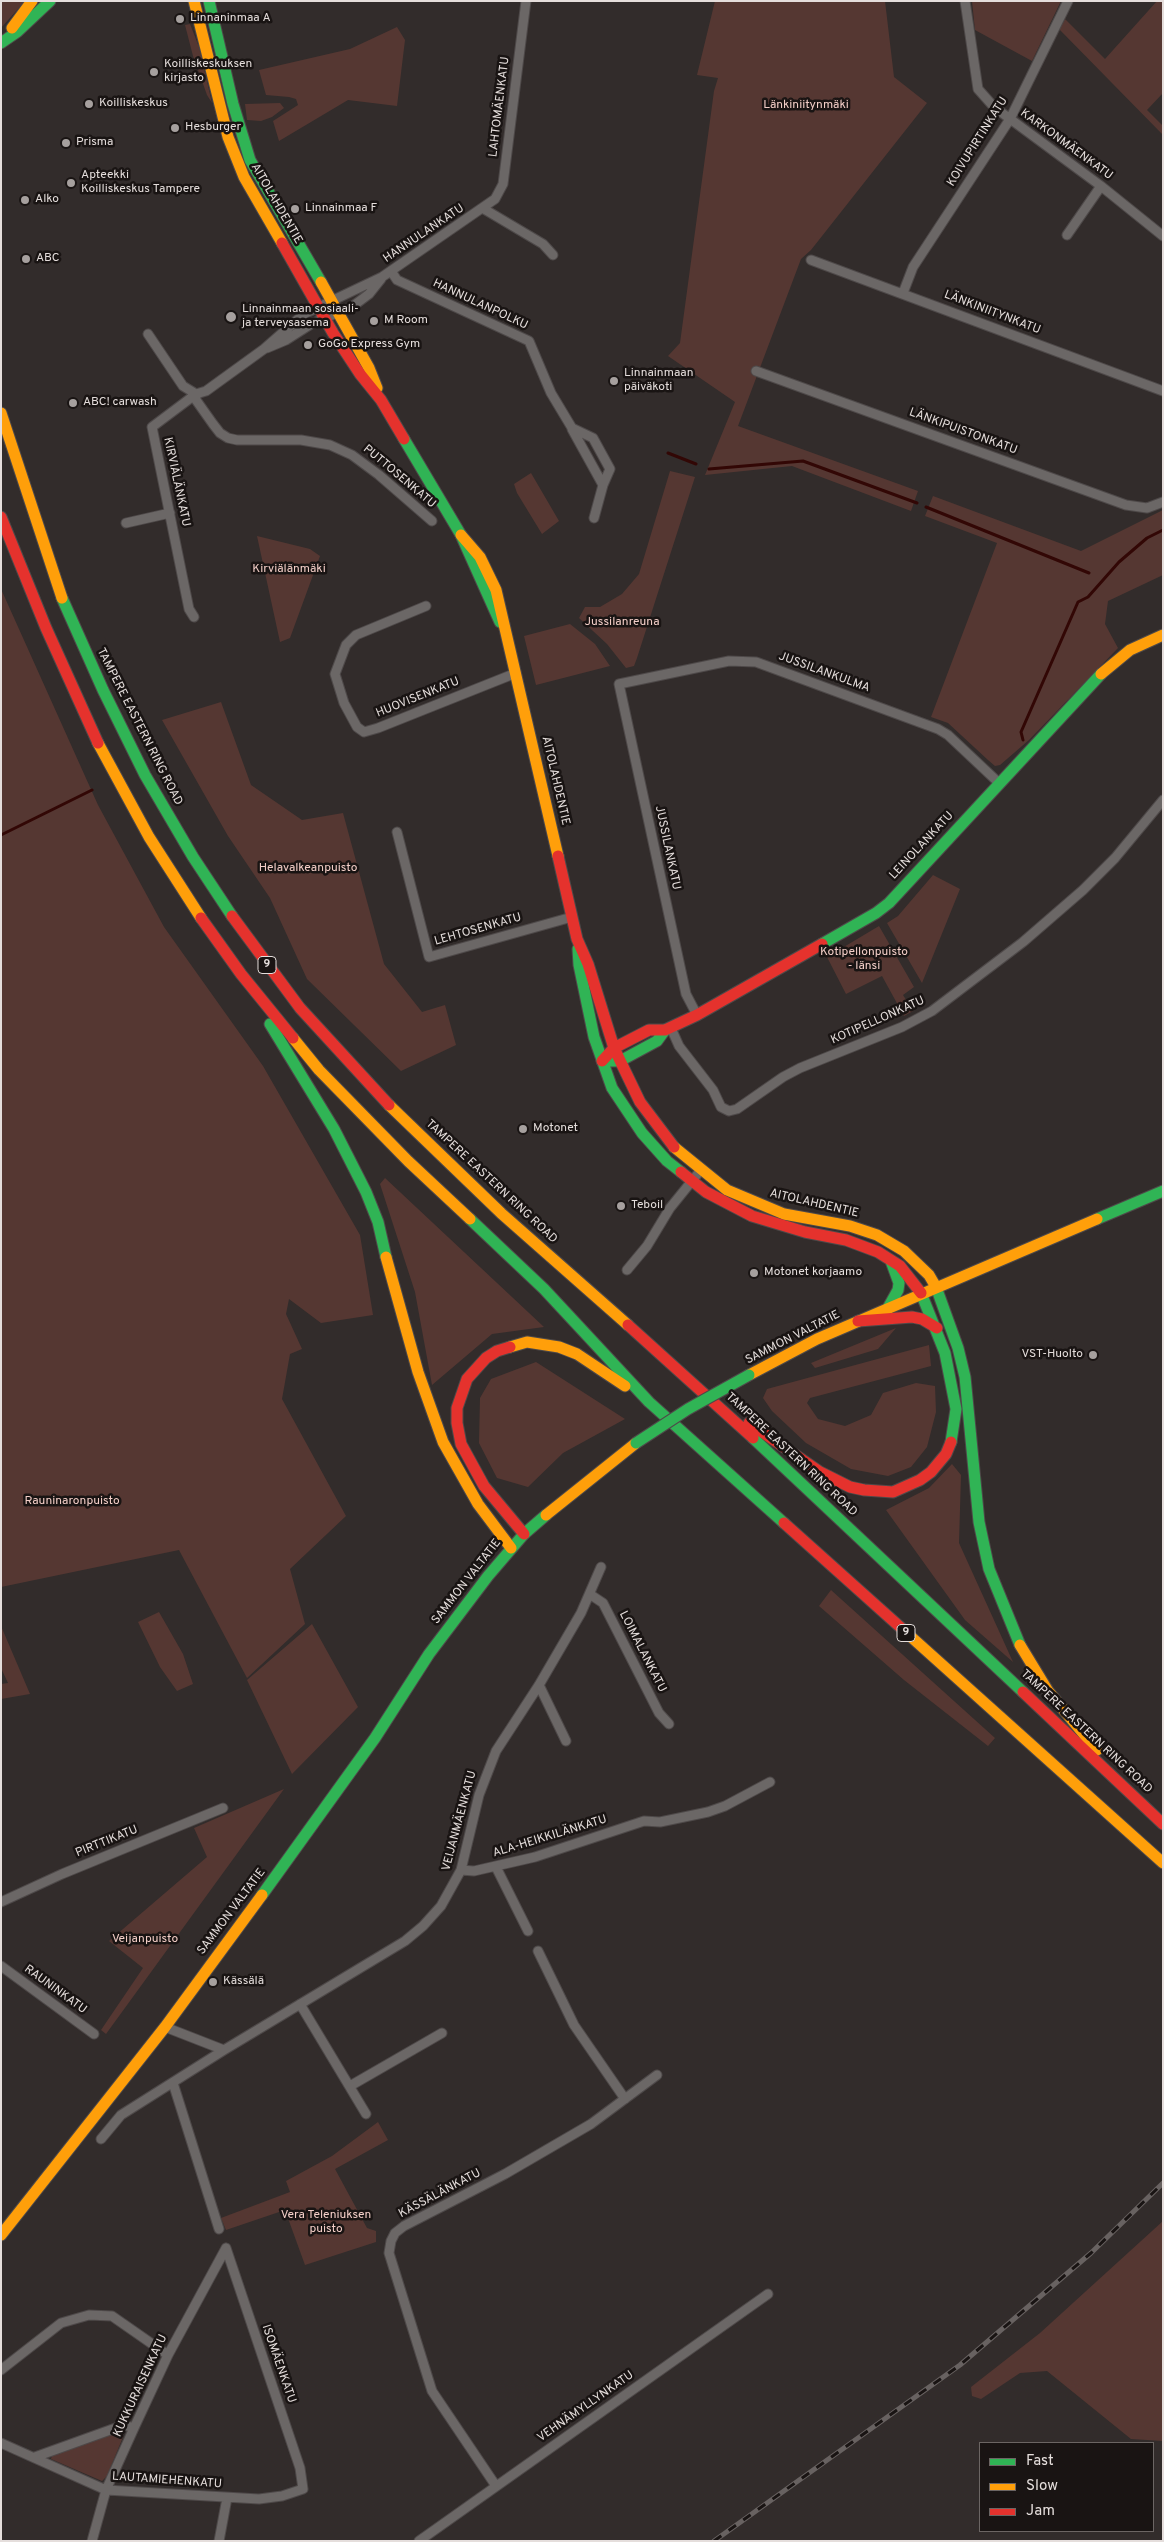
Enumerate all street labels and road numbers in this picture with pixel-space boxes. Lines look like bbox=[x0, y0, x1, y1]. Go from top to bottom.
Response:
street label: LAHTOMÄENKATU bbox=[487, 56, 513, 158]
street label: KOIVUPIRTINKATU bbox=[945, 95, 1011, 189]
street label: KARKONMÄENKATU bbox=[1017, 107, 1115, 183]
street label: AITOLAHDENTIE bbox=[247, 161, 305, 247]
street label: HANNULANKATU bbox=[381, 202, 467, 266]
street label: HANNULANPOLKU bbox=[430, 277, 530, 333]
street label: LÄNKINIITYNKATU bbox=[942, 288, 1042, 338]
street label: LÄNKIPUISTONKATU bbox=[907, 406, 1019, 458]
street label: KIRVIÄLÄNKATU bbox=[160, 436, 192, 528]
street label: PUTTOSENKATU bbox=[360, 442, 438, 512]
street label: TAMPERE EASTERN RING ROAD bbox=[93, 646, 185, 808]
street label: JUSSILANKULMA bbox=[776, 650, 872, 696]
street label: HUOVISENKATU bbox=[374, 675, 462, 721]
street label: AITOLAHDENTIE bbox=[538, 735, 572, 827]
street label: JUSSILANKATU bbox=[651, 805, 683, 891]
street label: LEINOLANKATU bbox=[887, 809, 957, 883]
street label: LEHTOSENKATU bbox=[433, 911, 523, 949]
road number: 9 bbox=[258, 956, 276, 974]
street label: KOTIPELLONKATU bbox=[829, 994, 927, 1048]
street label: TAMPERE EASTERN RING ROAD bbox=[422, 1117, 560, 1247]
street label: AITOLAHDENTIE bbox=[768, 1187, 860, 1221]
street label: SAMMON VALTATIE bbox=[743, 1308, 843, 1368]
street label: TAMPERE EASTERN RING ROAD bbox=[722, 1390, 860, 1520]
street label: SAMMON VALTATIE bbox=[429, 1536, 505, 1628]
street label: LOIMALANKATU bbox=[615, 1609, 669, 1695]
road number: 9 bbox=[897, 1625, 915, 1642]
street label: TAMPERE EASTERN RING ROAD bbox=[1017, 1667, 1155, 1797]
street label: VEIJANMÄENKATU bbox=[440, 1769, 480, 1873]
street label: ALA-HEIKKILÄNKATU bbox=[491, 1813, 609, 1861]
street label: PIRTTIKATU bbox=[74, 1823, 140, 1861]
street label: SAMMON VALTATIE bbox=[195, 1866, 269, 1958]
street label: RAUNINKATU bbox=[21, 1962, 89, 2018]
street label: KÄSSÄLÄNKATU bbox=[397, 2166, 483, 2222]
street label: ISOMÄENKATU bbox=[258, 2323, 298, 2405]
street label: KUKKURAISENKATU bbox=[111, 2333, 171, 2439]
street label: VEHNÄMYLLYNKATU bbox=[535, 2368, 637, 2446]
street label: LAUTAMIEHENKATU bbox=[112, 2470, 222, 2492]

